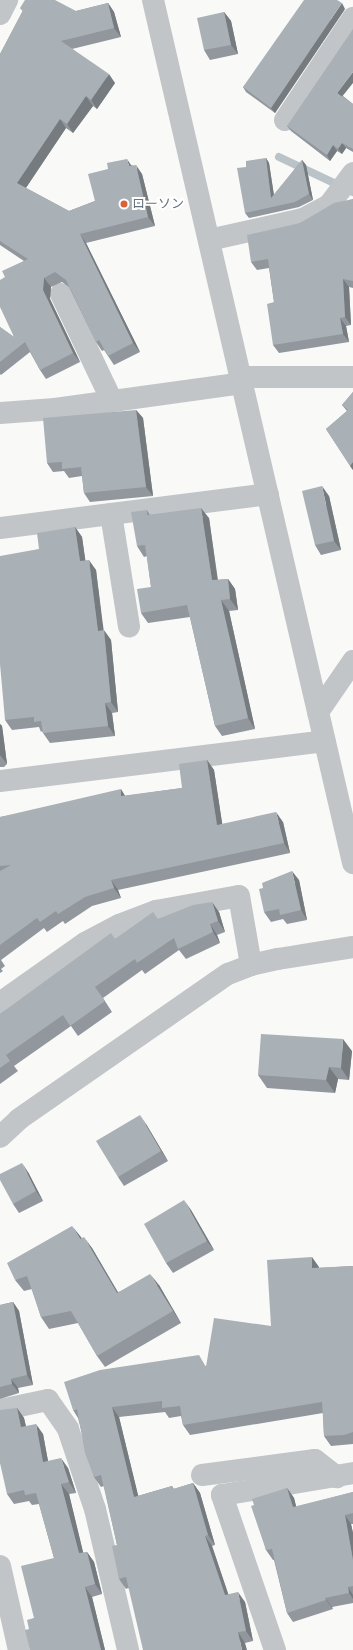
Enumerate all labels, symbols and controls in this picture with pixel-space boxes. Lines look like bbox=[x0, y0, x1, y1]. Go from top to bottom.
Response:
place label: ローソン bbox=[132, 196, 184, 212]
marker: ローソン bbox=[119, 199, 129, 209]

